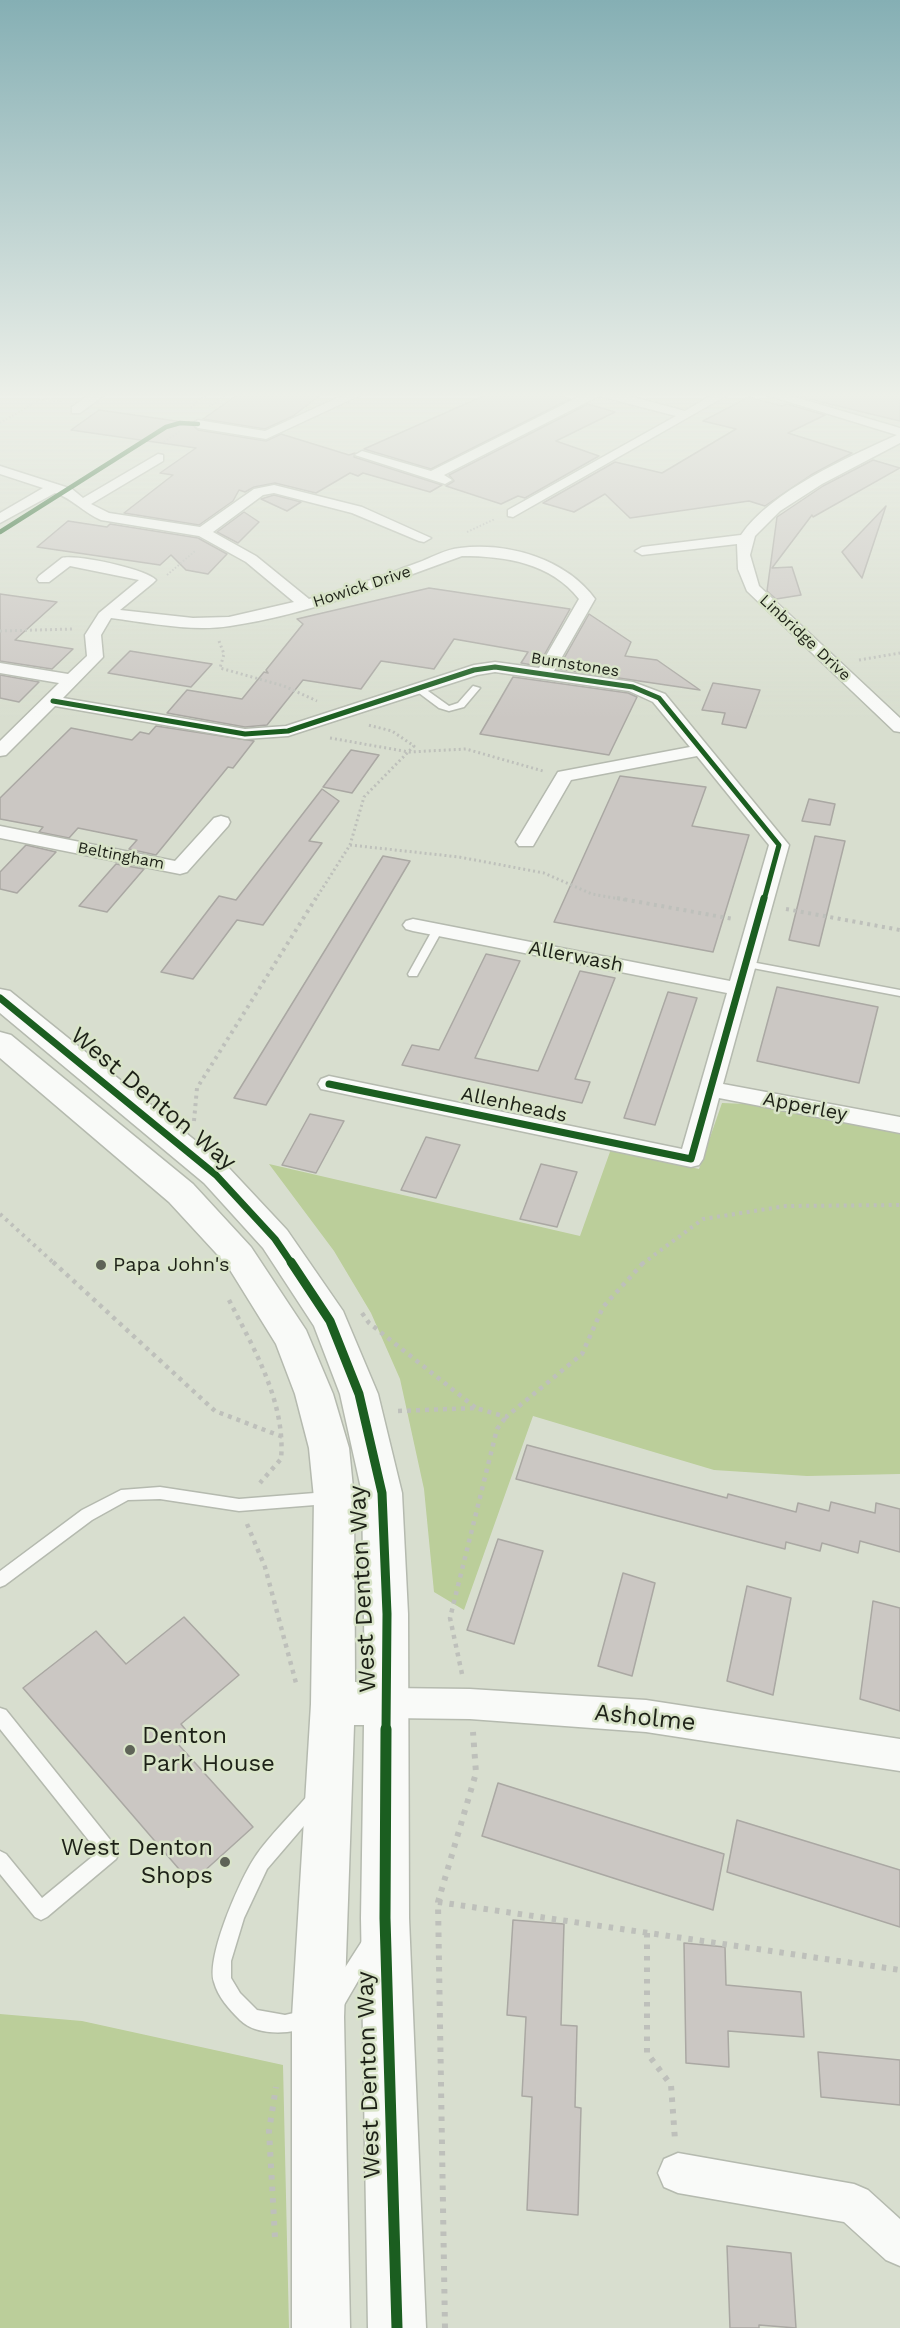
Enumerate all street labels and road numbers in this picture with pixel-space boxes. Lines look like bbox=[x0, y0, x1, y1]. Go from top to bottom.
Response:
street label: Howick Drive bbox=[311, 562, 413, 612]
street label: Linbridge Drive bbox=[755, 591, 855, 685]
street label: Burnstones bbox=[530, 649, 620, 681]
street label: Beltingham bbox=[76, 838, 166, 874]
street label: Allerwash bbox=[527, 936, 625, 978]
street label: West Denton Way bbox=[64, 1021, 242, 1177]
street label: Allenheads bbox=[459, 1082, 569, 1128]
street label: Apperley bbox=[761, 1087, 849, 1127]
street label: West Denton Way bbox=[343, 1485, 383, 1693]
street label: Asholme bbox=[593, 1698, 697, 1738]
street label: West Denton Way bbox=[351, 1971, 387, 2179]

